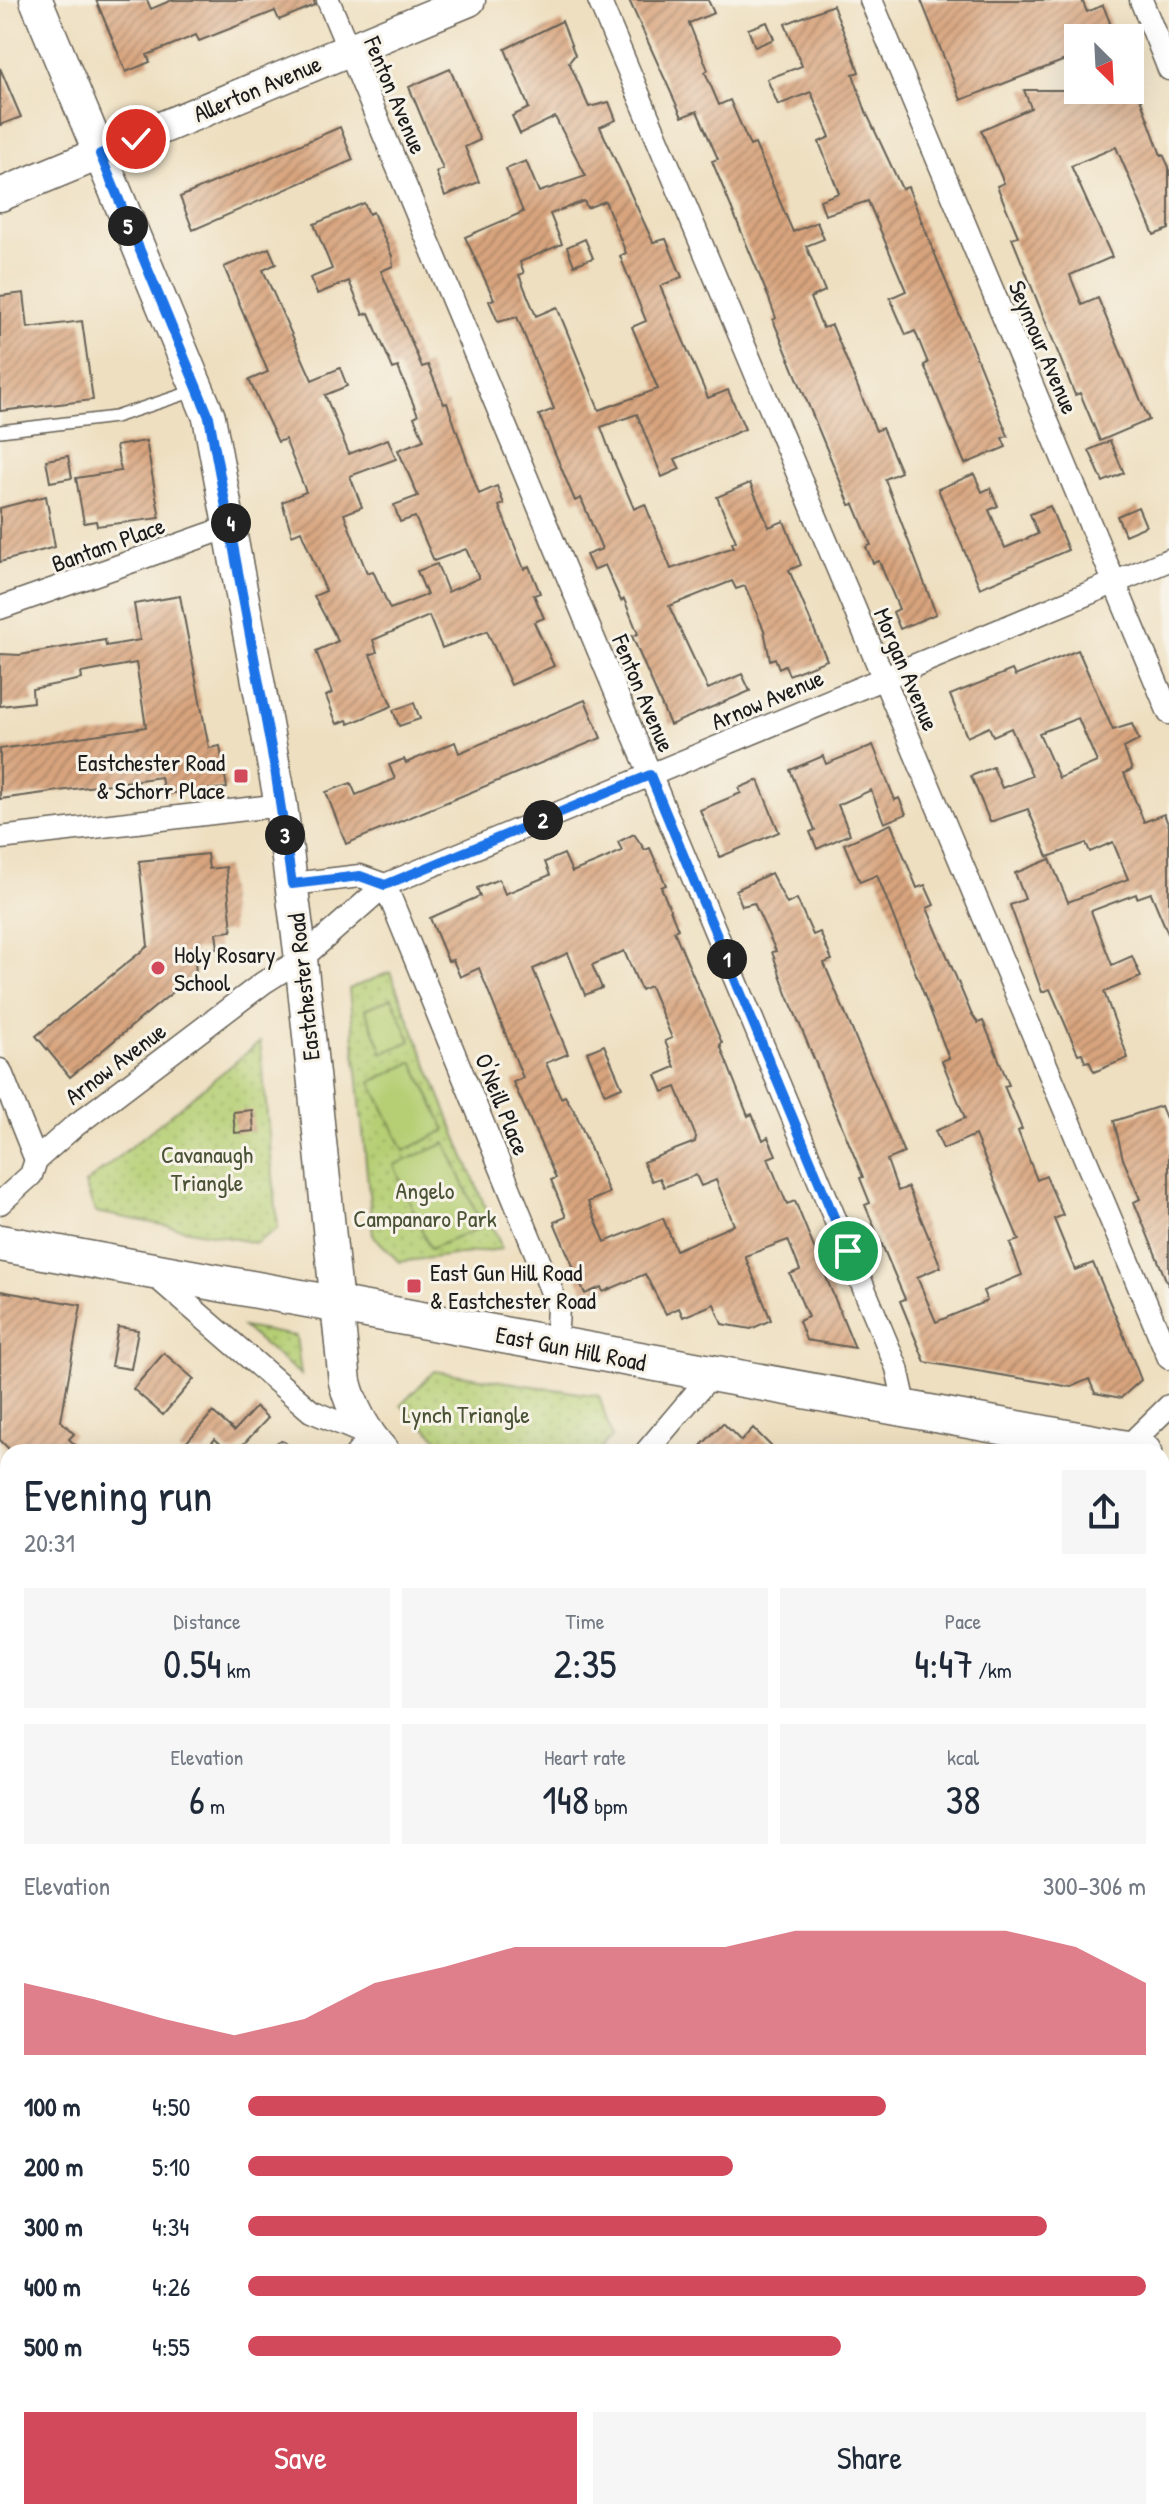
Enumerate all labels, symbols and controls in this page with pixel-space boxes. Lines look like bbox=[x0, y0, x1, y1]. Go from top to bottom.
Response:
north arrow bbox=[1064, 24, 1144, 104]
map controls bbox=[1064, 24, 1144, 104]
street label: Fenton Avenue bbox=[357, 30, 435, 159]
street label: Allerton Avenue bbox=[188, 47, 326, 129]
pin bbox=[102, 105, 170, 173]
icon: check bbox=[114, 117, 158, 161]
pin: 5 bbox=[108, 206, 148, 246]
text: 5 bbox=[123, 211, 133, 241]
street label: Seymour Avenue bbox=[1002, 275, 1087, 419]
pin: 4 bbox=[211, 503, 251, 543]
text: 4 bbox=[227, 508, 235, 538]
street label: Bantam Place bbox=[47, 509, 169, 579]
street label: Morgan Avenue bbox=[867, 603, 947, 736]
street label: Fenton Avenue bbox=[605, 628, 683, 757]
street label: Arnow Avenue bbox=[706, 661, 828, 737]
place label: Eastchester Road & Schorr Place bbox=[77, 746, 225, 806]
marker: Eastchester Road & Schorr Place bbox=[232, 767, 250, 785]
pin: 2 bbox=[523, 800, 563, 840]
text: 2 bbox=[538, 805, 548, 835]
pin: 3 bbox=[265, 815, 305, 855]
text: 3 bbox=[280, 820, 290, 850]
street label: Eastchester Road bbox=[279, 912, 327, 1062]
place label: Holy Rosary School bbox=[174, 938, 276, 998]
pin: 1 bbox=[707, 939, 747, 979]
text: 1 bbox=[723, 944, 731, 974]
marker: Holy Rosary School bbox=[149, 959, 167, 977]
street label: Arnow Avenue bbox=[58, 1014, 172, 1112]
street label: O'Neill Place bbox=[468, 1048, 538, 1160]
park label: Cavanaugh Triangle bbox=[161, 1138, 253, 1198]
park label: Angelo Campanaro Park bbox=[353, 1174, 497, 1234]
pin bbox=[814, 1217, 882, 1285]
icon: arrive bbox=[826, 1229, 870, 1273]
place label: East Gun Hill Road & Eastchester Road bbox=[430, 1256, 596, 1316]
marker: East Gun Hill Road & Eastchester Road bbox=[405, 1277, 423, 1295]
street label: East Gun Hill Road bbox=[493, 1318, 649, 1378]
park label: Lynch Triangle bbox=[402, 1398, 530, 1430]
text: Evening run bbox=[24, 1465, 212, 1525]
button: share bbox=[1062, 1470, 1146, 1554]
text: 20:31 bbox=[24, 1525, 75, 1560]
text: Distance bbox=[173, 1606, 241, 1636]
text: Time bbox=[566, 1606, 604, 1636]
text: Pace bbox=[945, 1606, 981, 1636]
text: 0.54 bbox=[163, 1636, 222, 1690]
text: 2:35 bbox=[554, 1636, 616, 1690]
text: 4:47 bbox=[914, 1636, 973, 1690]
text: km bbox=[222, 1655, 251, 1685]
text: /km bbox=[973, 1655, 1012, 1685]
text: Elevation bbox=[170, 1742, 244, 1772]
text: Heart rate bbox=[544, 1742, 626, 1772]
text: kcal bbox=[947, 1742, 979, 1772]
text: 6 bbox=[189, 1772, 205, 1826]
text: 148 bbox=[542, 1772, 589, 1826]
text: 38 bbox=[945, 1772, 981, 1826]
text: m bbox=[205, 1791, 225, 1821]
text: bpm bbox=[589, 1791, 628, 1821]
text: Elevation bbox=[24, 1868, 110, 1903]
text: 300–306 m bbox=[1043, 1868, 1146, 1903]
text: 100 m bbox=[24, 2089, 80, 2124]
text: 4:50 bbox=[152, 2089, 190, 2124]
text: 200 m bbox=[24, 2149, 83, 2184]
text: 5:10 bbox=[152, 2149, 190, 2184]
text: 300 m bbox=[24, 2209, 83, 2244]
text: 4:34 bbox=[152, 2209, 189, 2244]
text: 400 m bbox=[24, 2269, 81, 2304]
text: 4:26 bbox=[152, 2269, 190, 2304]
text: 500 m bbox=[24, 2329, 82, 2364]
text: 4:55 bbox=[152, 2329, 190, 2364]
button: Save bbox=[24, 2412, 577, 2504]
button: Share bbox=[593, 2412, 1146, 2504]

